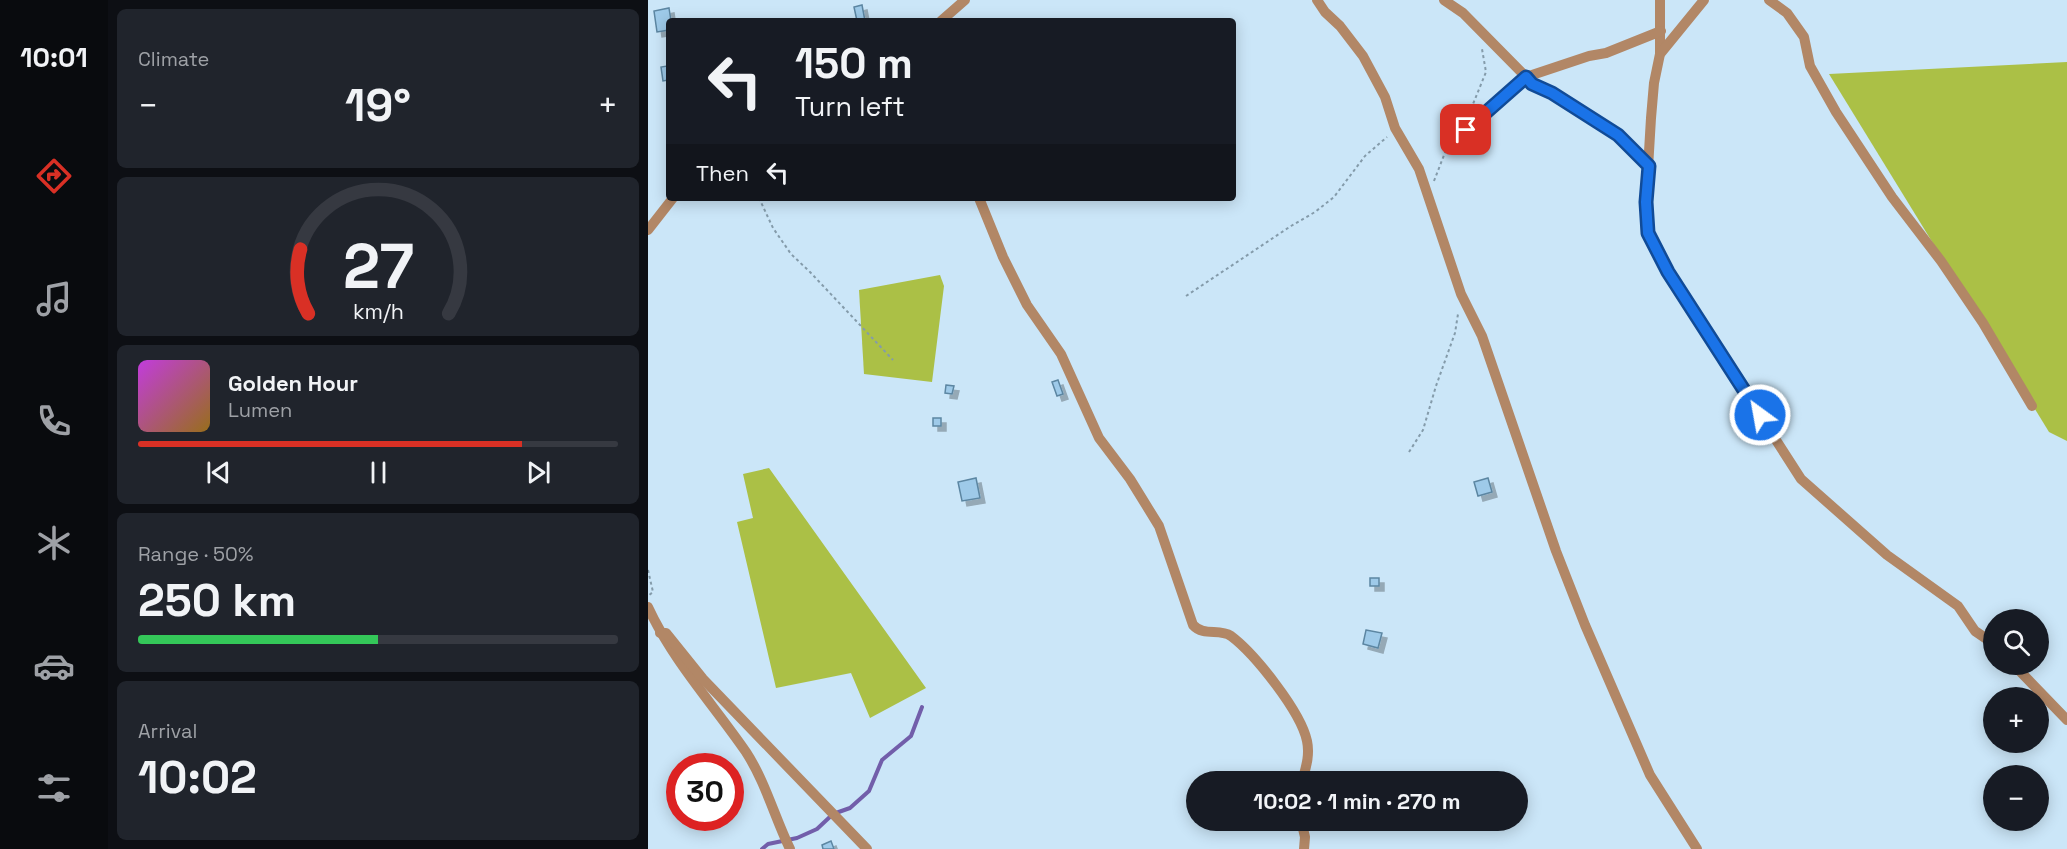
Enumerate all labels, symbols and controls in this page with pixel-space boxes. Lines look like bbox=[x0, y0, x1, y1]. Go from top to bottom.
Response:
text: 150 m bbox=[795, 37, 913, 90]
text: 10:01 bbox=[20, 40, 88, 75]
icon: left bbox=[696, 42, 774, 120]
text: Climate bbox=[138, 46, 209, 72]
text: 19° bbox=[345, 77, 411, 134]
text: − bbox=[138, 85, 158, 127]
text: + bbox=[598, 85, 618, 127]
text: Turn left bbox=[795, 89, 905, 124]
pin bbox=[1440, 104, 1491, 155]
icon: arrive bbox=[1449, 113, 1482, 146]
icon: directions bbox=[33, 155, 75, 197]
icon: left bbox=[761, 156, 794, 189]
text: Then bbox=[696, 159, 749, 187]
text: 27 bbox=[342, 227, 414, 306]
icon: music bbox=[33, 278, 75, 320]
text: km/h bbox=[352, 298, 404, 325]
text: Golden Hour bbox=[228, 369, 358, 397]
position arrow bbox=[1728, 383, 1792, 447]
text: Lumen bbox=[228, 397, 292, 423]
icon: phone bbox=[33, 400, 75, 442]
icon: previous bbox=[202, 456, 235, 489]
icon: pause bbox=[362, 456, 395, 489]
icon: next bbox=[522, 456, 555, 489]
icon: climate bbox=[33, 522, 75, 564]
text: Range · 50% bbox=[138, 541, 253, 567]
text: 250 km bbox=[138, 572, 296, 629]
map controls bbox=[1983, 609, 2049, 831]
button: search bbox=[1983, 609, 2049, 675]
icon: car bbox=[33, 645, 75, 687]
button: + bbox=[1983, 687, 2049, 753]
text: Arrival bbox=[138, 718, 197, 744]
text: 10:02 bbox=[138, 749, 257, 806]
speed limit sign: 30 bbox=[666, 753, 744, 831]
button: − bbox=[1983, 765, 2049, 831]
icon: filters bbox=[33, 767, 75, 809]
text: 10:02 · 1 min · 270 m bbox=[1253, 787, 1461, 815]

